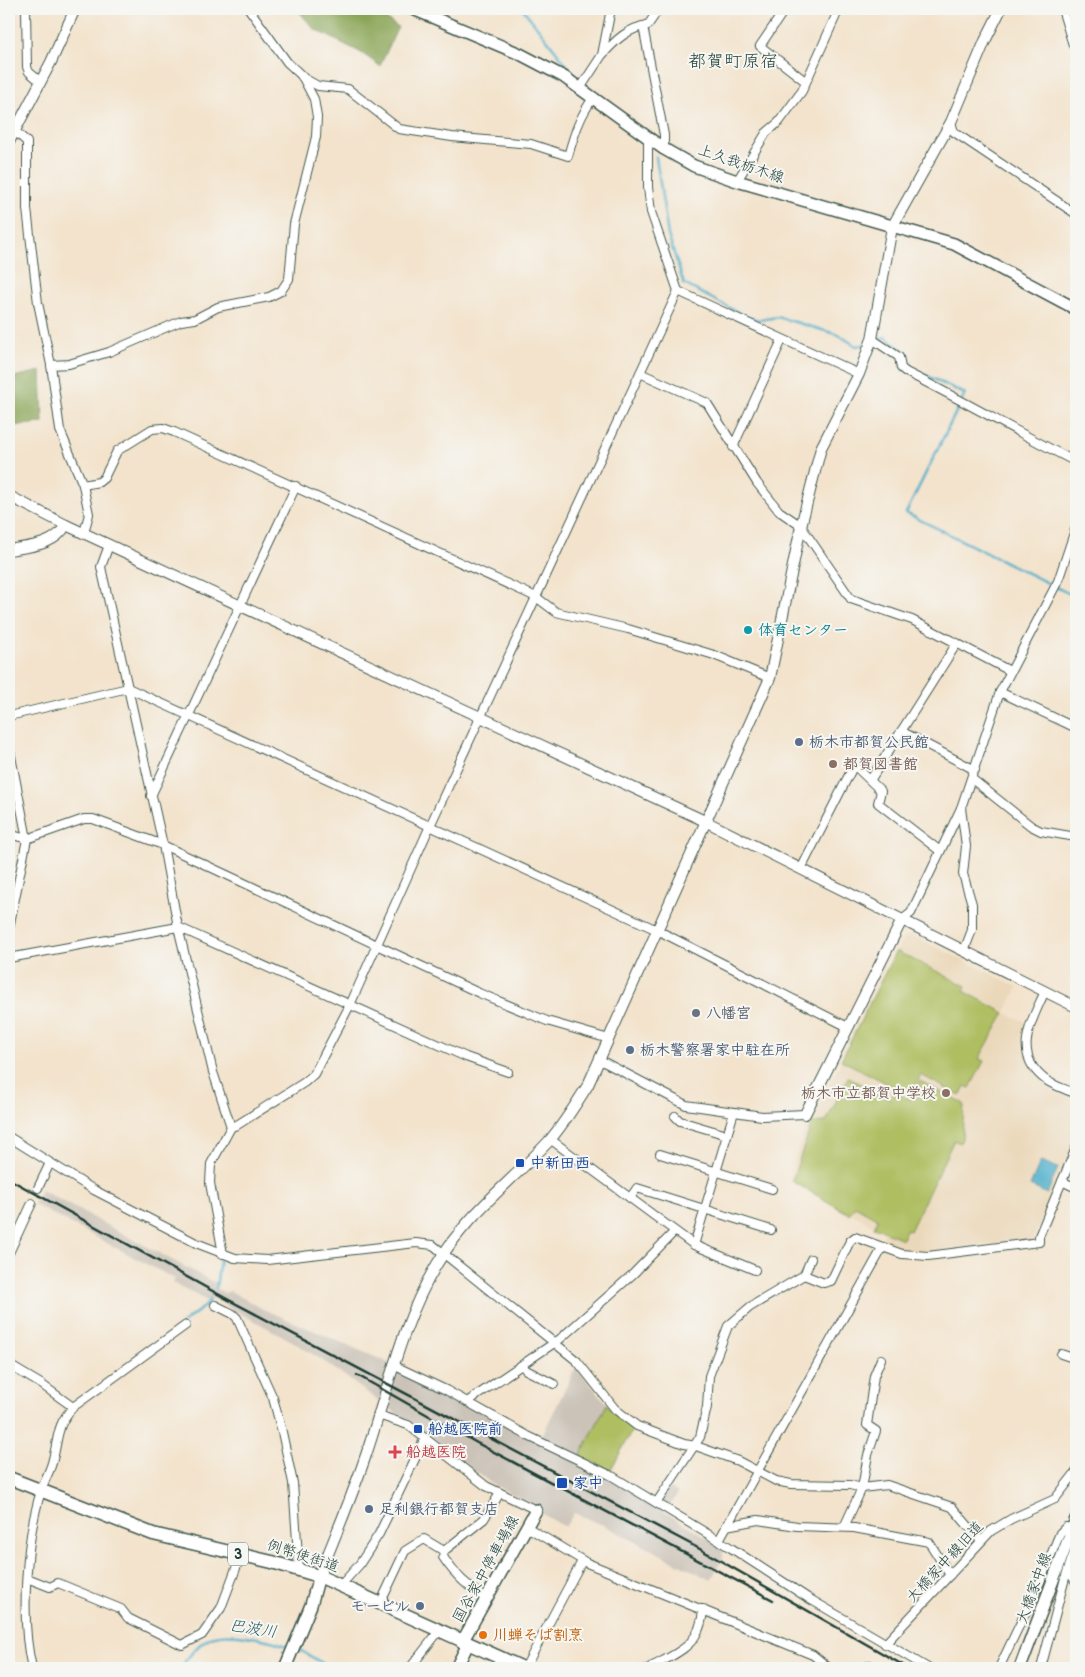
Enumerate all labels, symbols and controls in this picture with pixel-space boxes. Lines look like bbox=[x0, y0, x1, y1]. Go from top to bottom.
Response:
district label: 都賀町原宿 bbox=[688, 51, 778, 72]
street label: 上久我栃木線 bbox=[695, 140, 787, 188]
place label: 体育センター bbox=[758, 621, 848, 640]
marker: 体育センター bbox=[742, 624, 754, 636]
place label: 栃木市都賀公民館 bbox=[809, 733, 929, 752]
marker: 栃木市都賀公民館 bbox=[793, 736, 805, 748]
place label: 都賀図書館 bbox=[843, 755, 918, 774]
marker: 都賀図書館 bbox=[827, 758, 839, 770]
place label: 八幡宮 bbox=[706, 1004, 751, 1023]
marker: 八幡宮 bbox=[690, 1007, 702, 1019]
place label: 栃木警察署家中駐在所 bbox=[640, 1041, 790, 1060]
marker: 栃木警察署家中駐在所 bbox=[624, 1044, 636, 1056]
place label: 栃木市立都賀中学校 bbox=[801, 1084, 936, 1103]
marker: 栃木市立都賀中学校 bbox=[940, 1087, 952, 1099]
place label: 中新田西 bbox=[530, 1154, 590, 1173]
marker: 中新田西 bbox=[514, 1157, 526, 1169]
place label: 船越医院前 bbox=[428, 1420, 503, 1439]
marker: 船越医院前 bbox=[412, 1423, 424, 1435]
place label: 船越医院 bbox=[406, 1443, 466, 1462]
marker: 船越医院 bbox=[388, 1445, 402, 1459]
place label: 家中 bbox=[573, 1474, 603, 1493]
marker: 家中 bbox=[555, 1476, 569, 1490]
place label: 足利銀行都賀支店 bbox=[379, 1500, 499, 1519]
marker: 足利銀行都賀支店 bbox=[363, 1503, 375, 1515]
street label: 国谷家中停車場線 bbox=[449, 1512, 523, 1626]
street label: 大橋家中線旧道 bbox=[902, 1517, 988, 1607]
street label: 例幣使街道 bbox=[264, 1535, 342, 1577]
road number: 3 bbox=[228, 1542, 248, 1566]
street label: 大橋家中線 bbox=[1012, 1550, 1056, 1626]
place label: モービル bbox=[351, 1597, 410, 1616]
marker: モービル bbox=[414, 1600, 426, 1612]
water label: 巴波川 bbox=[228, 1616, 278, 1642]
place label: 川蝉そば割烹 bbox=[493, 1626, 583, 1645]
marker: 川蝉そば割烹 bbox=[477, 1629, 489, 1641]

